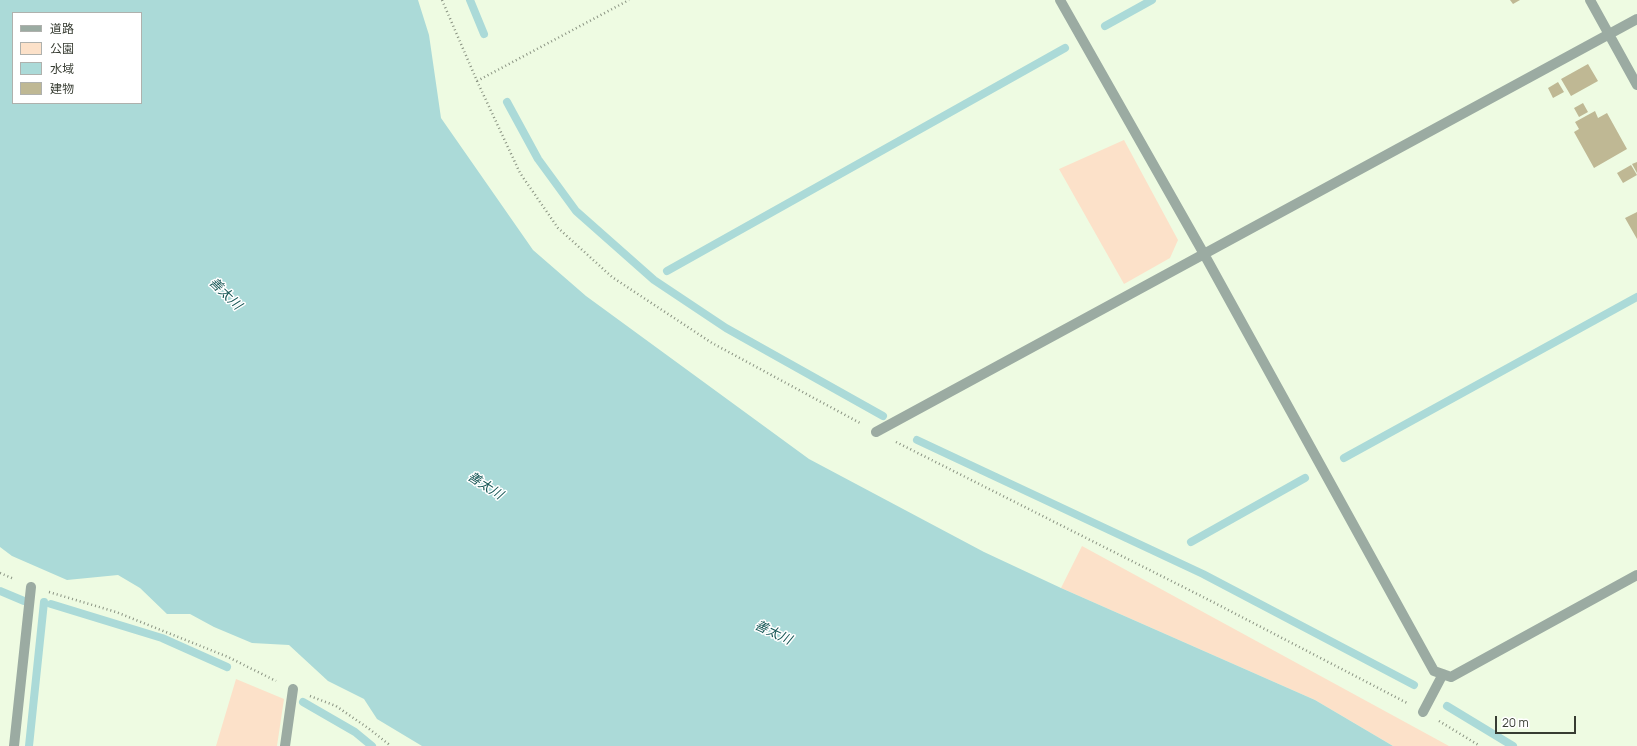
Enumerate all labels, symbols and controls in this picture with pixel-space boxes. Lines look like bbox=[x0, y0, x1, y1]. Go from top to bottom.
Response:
legend bbox=[12, 12, 142, 104]
text: 道路 bbox=[50, 20, 74, 37]
text: 公園 bbox=[50, 40, 74, 57]
text: 水域 bbox=[50, 60, 74, 77]
text: 建物 bbox=[50, 80, 74, 97]
water label: 善太川 bbox=[206, 275, 244, 313]
water label: 善太川 bbox=[464, 469, 506, 503]
water label: 善太川 bbox=[752, 618, 794, 648]
scale bar bbox=[1497, 708, 1578, 734]
text: 20 m bbox=[1502, 714, 1529, 731]

